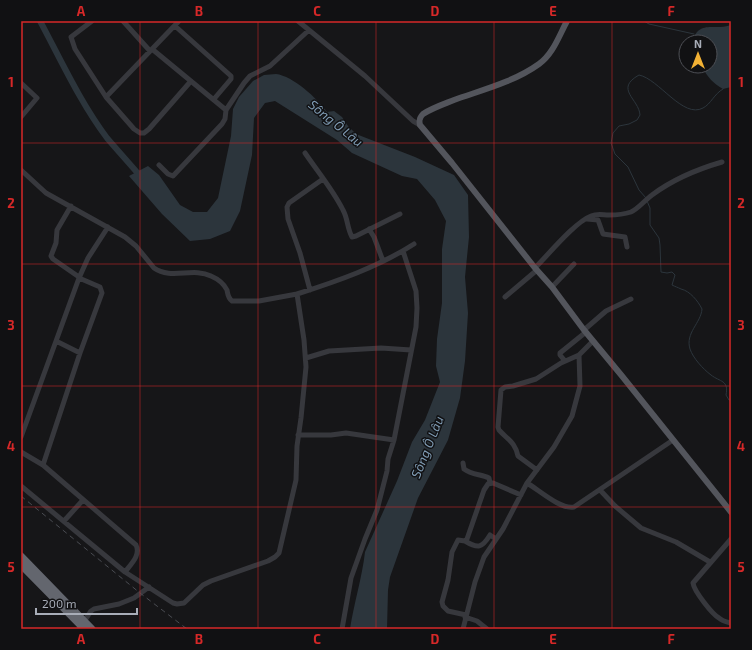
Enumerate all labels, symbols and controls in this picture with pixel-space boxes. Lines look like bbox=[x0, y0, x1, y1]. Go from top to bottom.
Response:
text: A bbox=[77, 3, 86, 19]
text: B bbox=[195, 3, 203, 19]
text: C bbox=[313, 3, 321, 19]
text: D bbox=[431, 3, 440, 19]
text: E bbox=[549, 3, 557, 19]
text: F bbox=[667, 3, 675, 19]
north arrow bbox=[678, 34, 718, 74]
text: N bbox=[694, 37, 702, 50]
text: 1 bbox=[8, 74, 14, 90]
text: 1 bbox=[738, 74, 744, 90]
water label: Sông Ô Lâu bbox=[306, 96, 366, 150]
text: 2 bbox=[7, 195, 15, 211]
text: 2 bbox=[737, 195, 745, 211]
text: 3 bbox=[7, 317, 15, 333]
text: 3 bbox=[737, 317, 745, 333]
water label: Sông Ô Lâu bbox=[407, 414, 447, 480]
text: 4 bbox=[7, 438, 15, 454]
text: 4 bbox=[737, 438, 745, 454]
text: 5 bbox=[7, 559, 15, 575]
text: 5 bbox=[737, 559, 745, 575]
scale bar bbox=[36, 590, 137, 616]
text: 200 m bbox=[42, 596, 76, 610]
text: A bbox=[77, 631, 86, 647]
text: B bbox=[195, 631, 203, 647]
text: C bbox=[313, 631, 321, 647]
text: D bbox=[431, 631, 440, 647]
text: E bbox=[549, 631, 557, 647]
text: F bbox=[667, 631, 675, 647]

